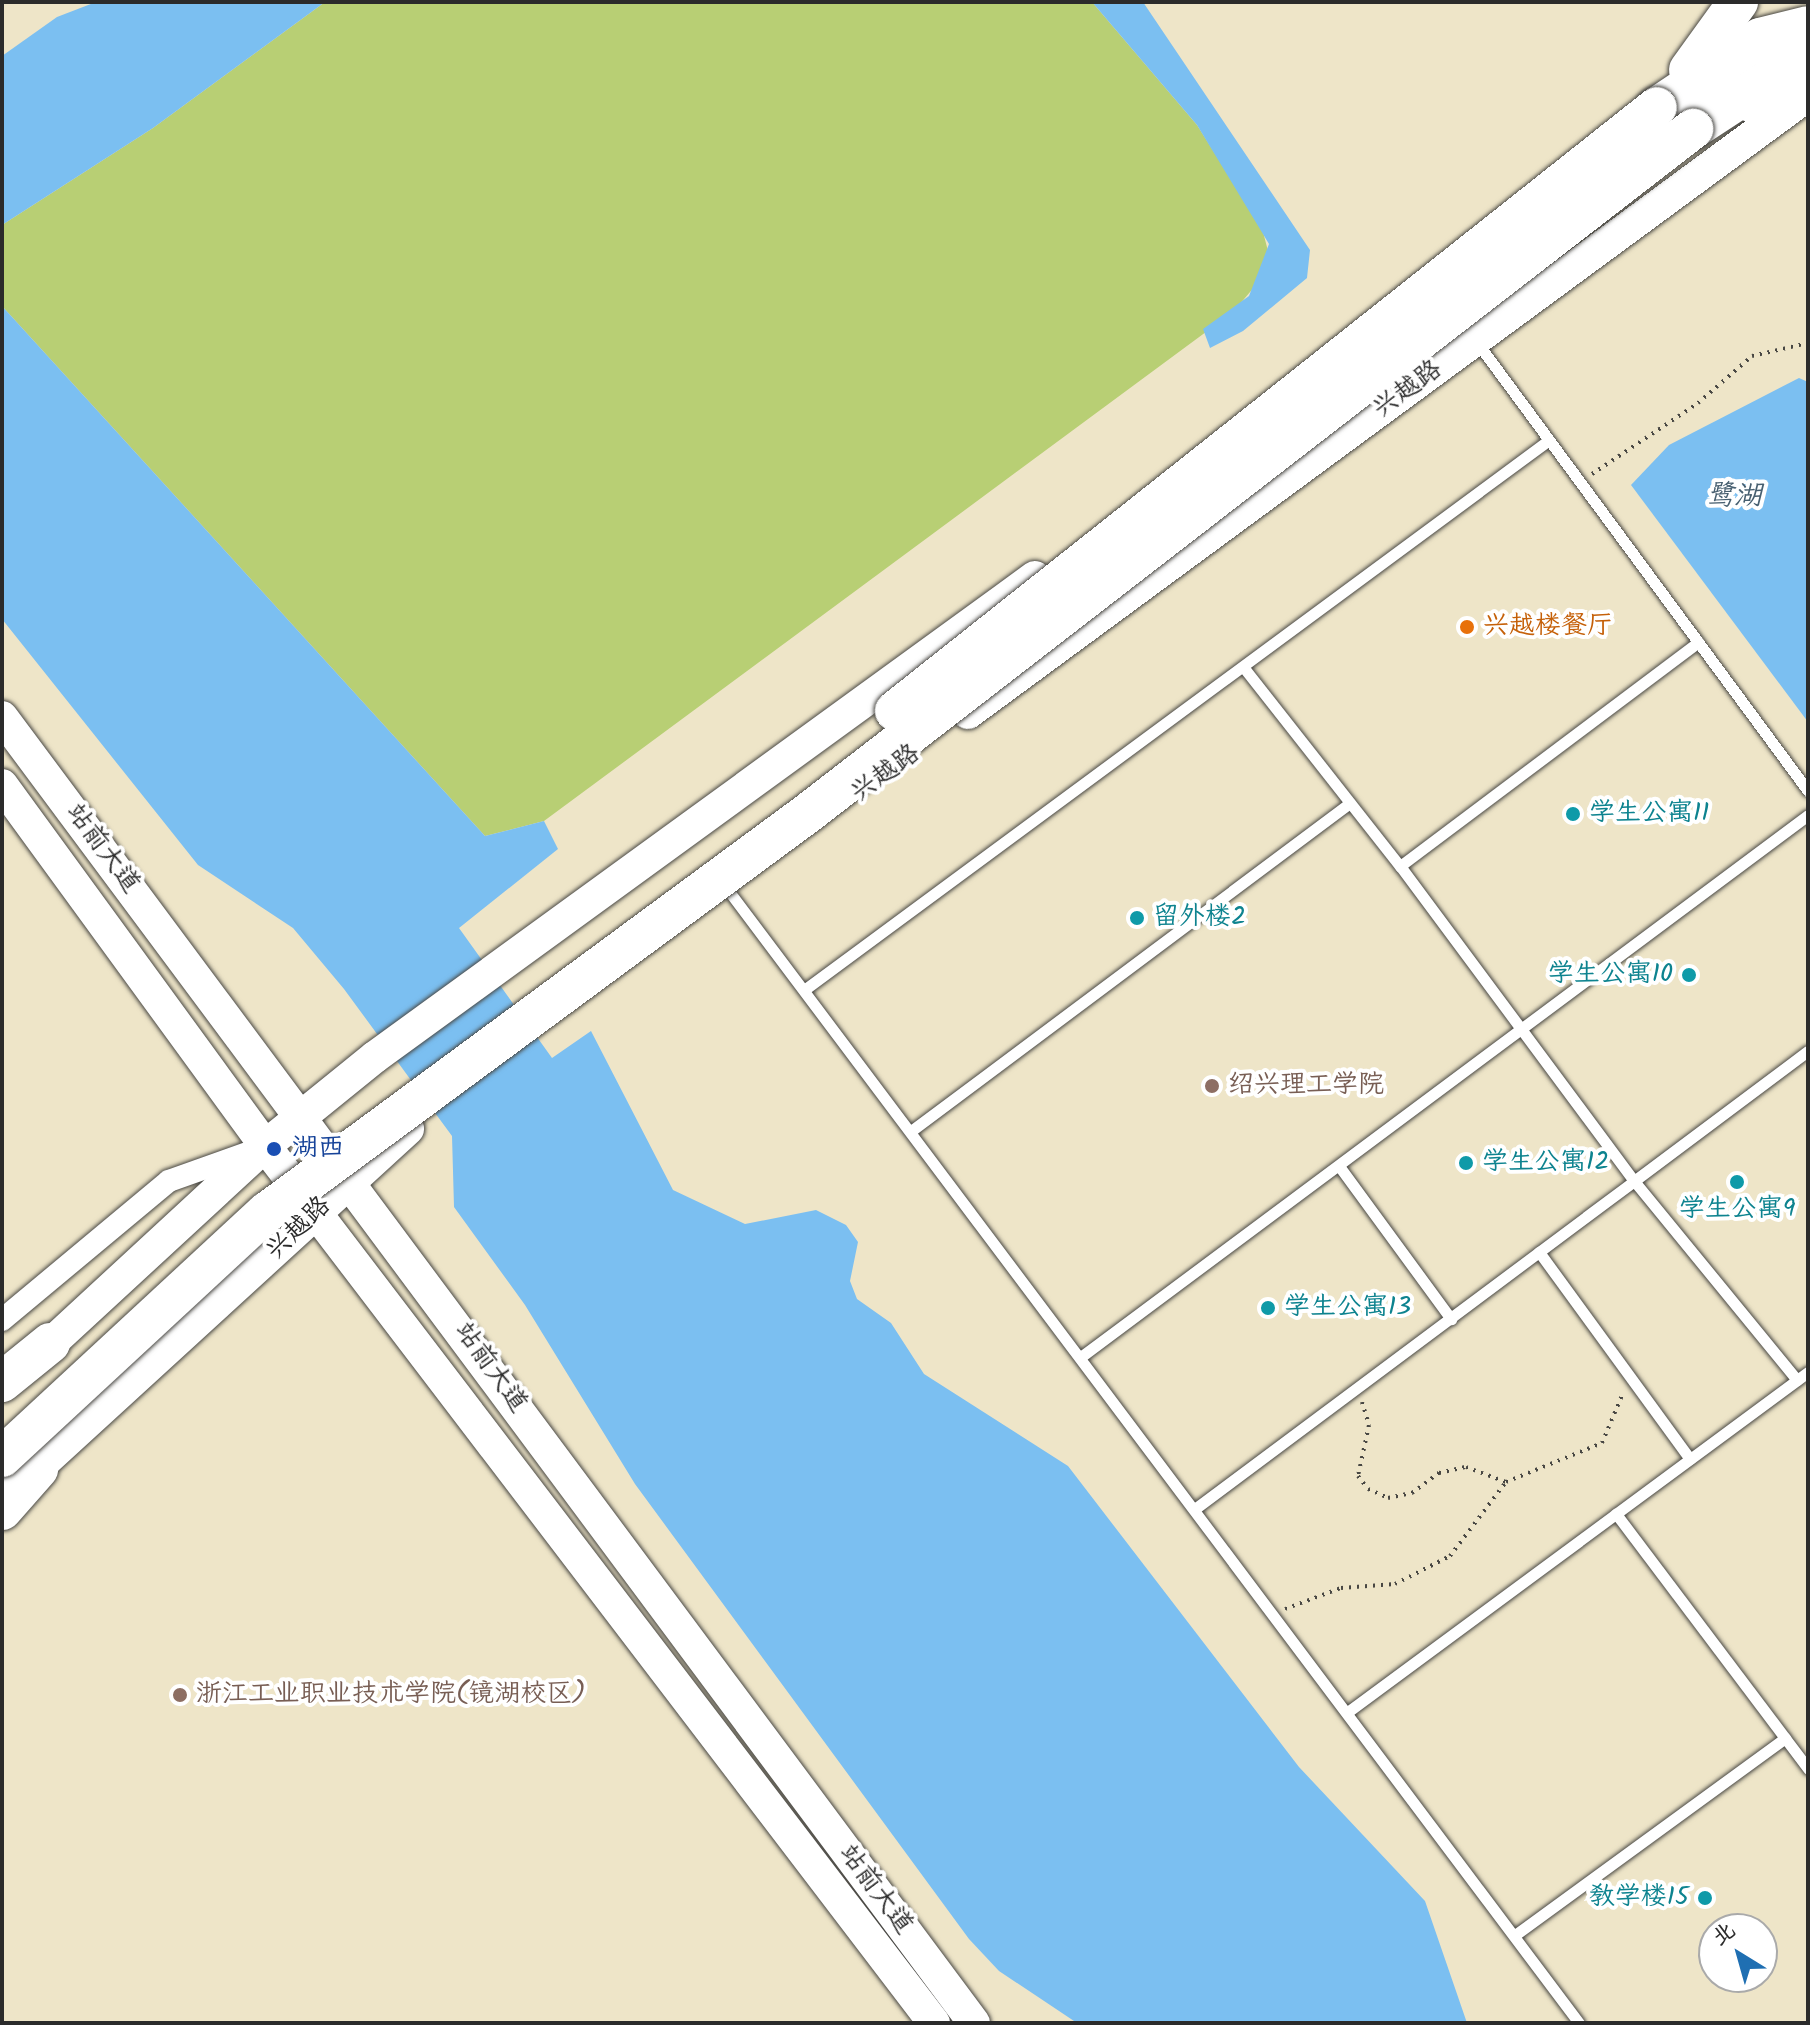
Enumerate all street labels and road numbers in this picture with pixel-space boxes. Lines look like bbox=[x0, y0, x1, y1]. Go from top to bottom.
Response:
street label: 兴越路 bbox=[1367, 354, 1449, 426]
street label: 兴越路 bbox=[845, 738, 927, 810]
street label: 站前大道 bbox=[58, 798, 146, 900]
street label: 兴越路 bbox=[260, 1191, 338, 1267]
street label: 站前大道 bbox=[447, 1317, 533, 1419]
street label: 站前大道 bbox=[831, 1839, 919, 1941]

